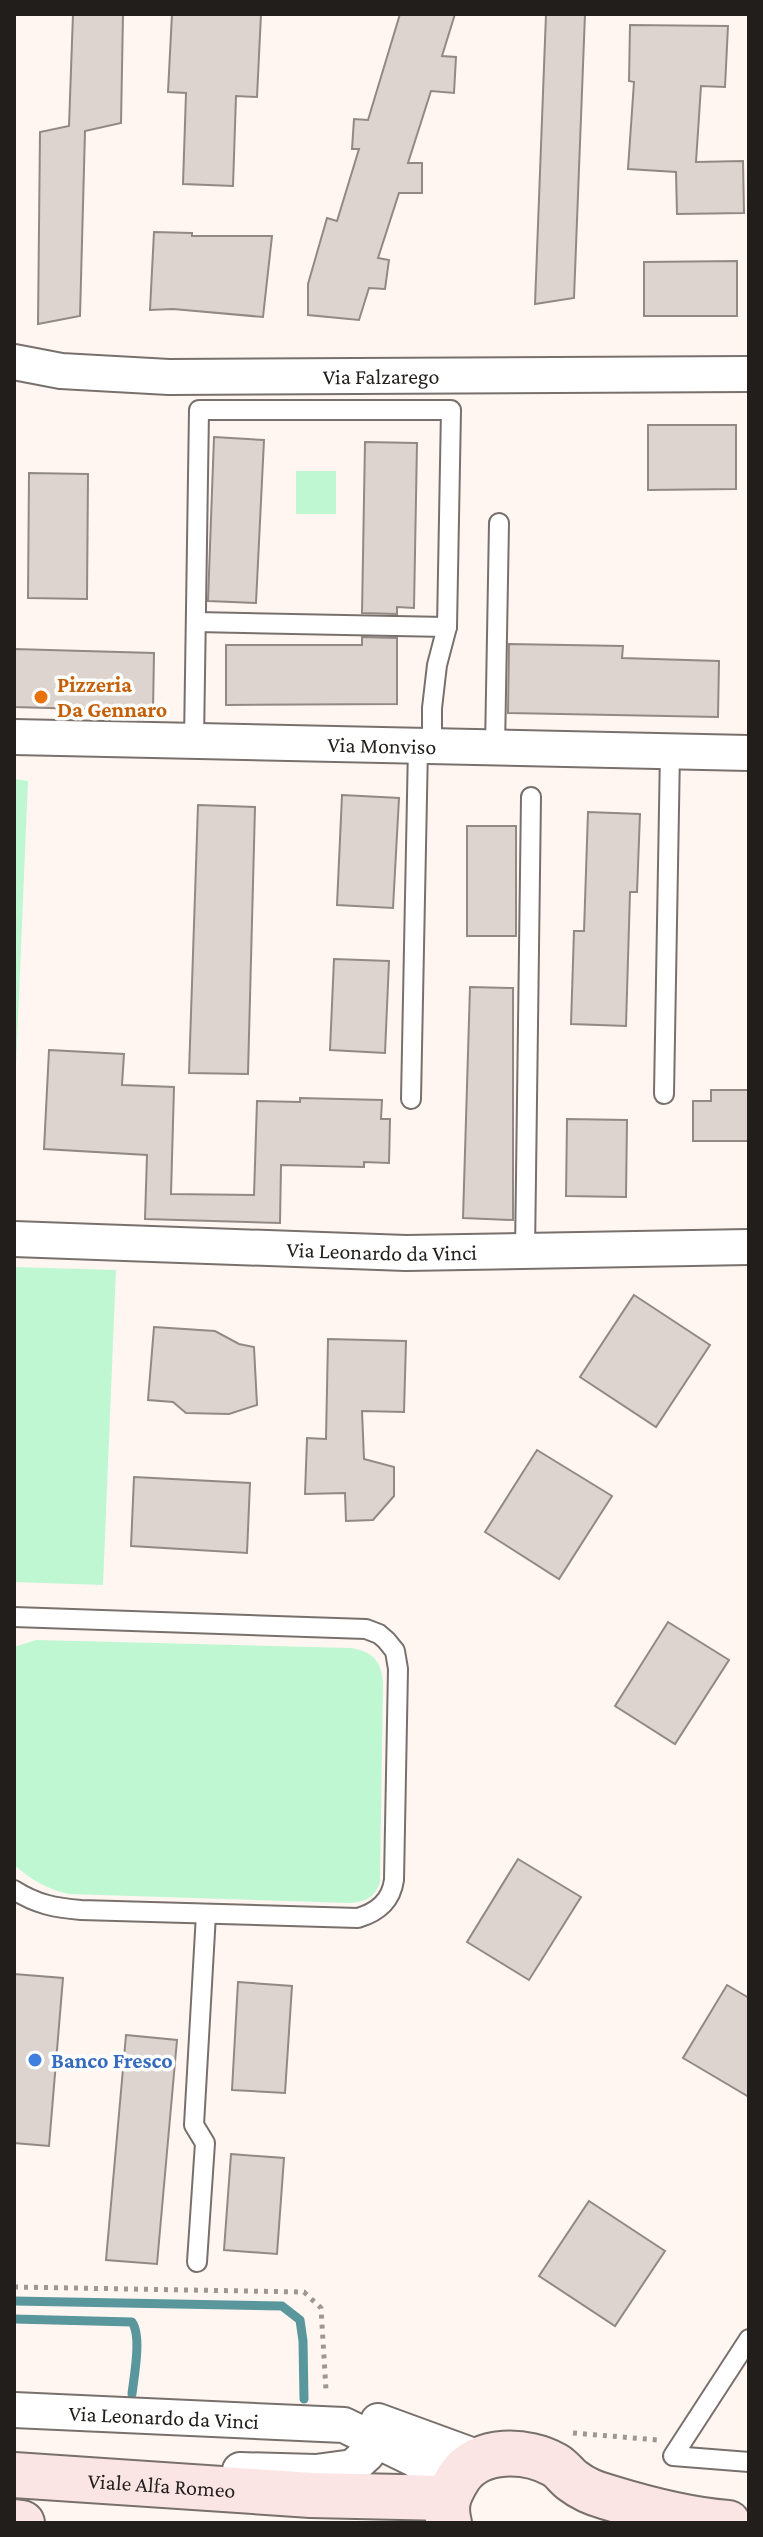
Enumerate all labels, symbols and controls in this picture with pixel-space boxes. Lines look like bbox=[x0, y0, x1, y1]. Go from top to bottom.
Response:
street label: Via Falzarego bbox=[323, 363, 439, 389]
place label: Pizzeria Da Gennaro bbox=[57, 672, 167, 722]
marker: Pizzeria Da Gennaro bbox=[32, 688, 50, 706]
street label: Via Monviso bbox=[327, 731, 437, 759]
street label: Via Leonardo da Vinci bbox=[286, 1236, 477, 1266]
place label: Banco Fresco bbox=[51, 2048, 173, 2073]
marker: Banco Fresco bbox=[26, 2051, 44, 2069]
street label: Via Leonardo da Vinci bbox=[68, 2400, 260, 2434]
street label: Viale Alfa Romeo bbox=[87, 2468, 236, 2502]

